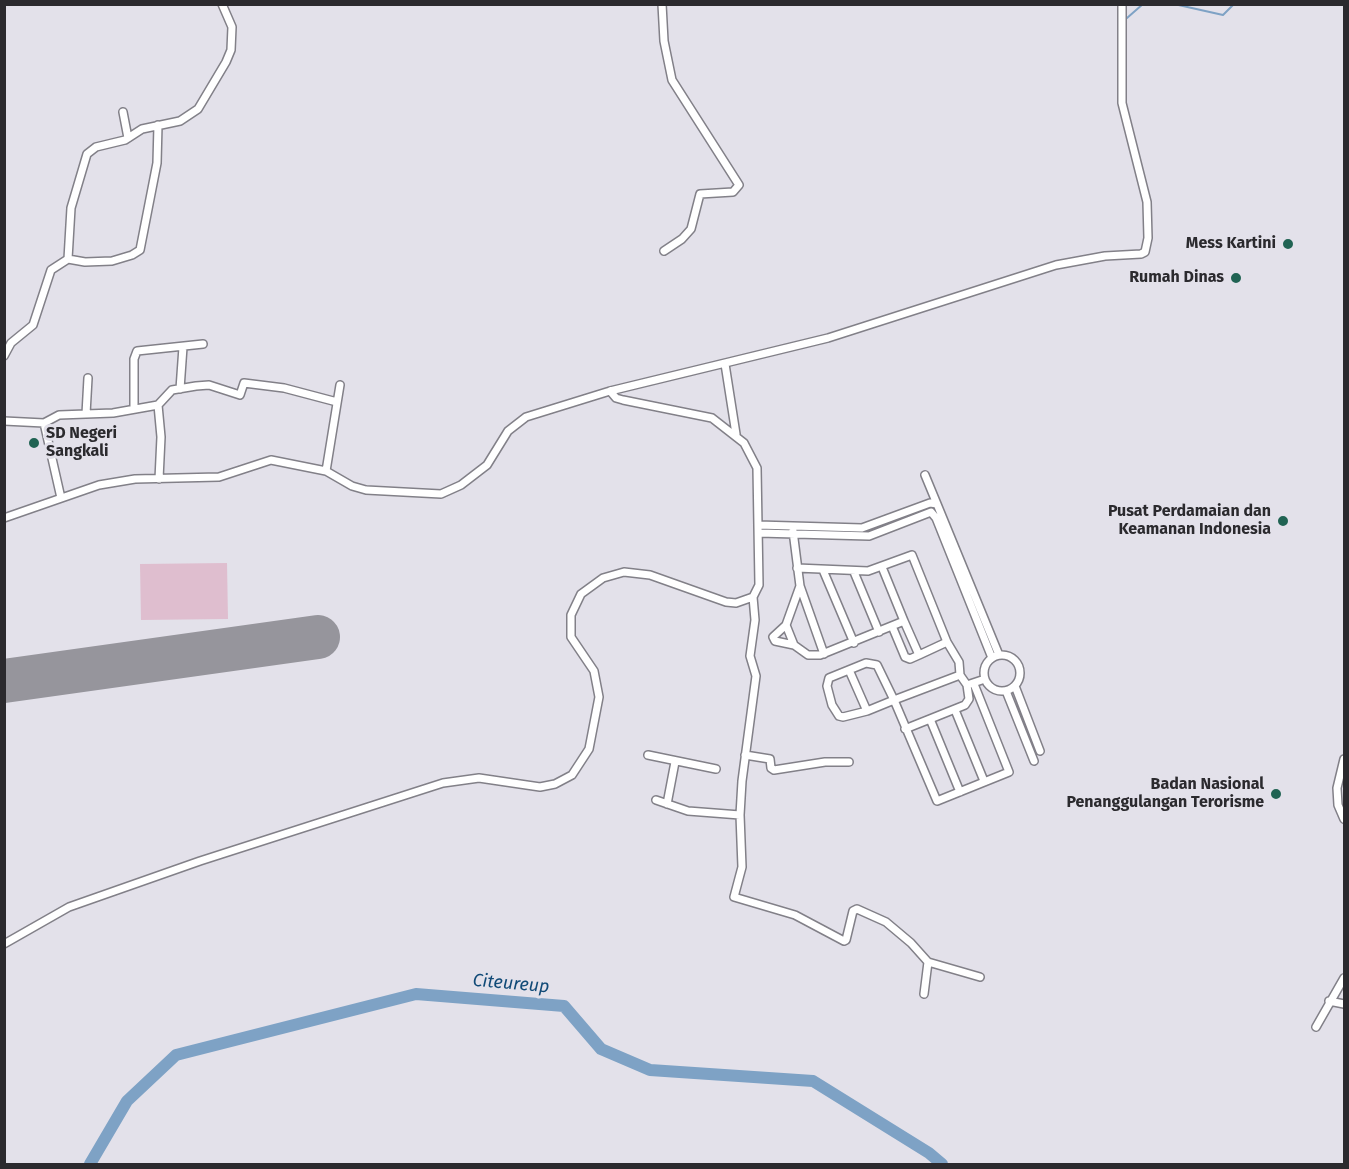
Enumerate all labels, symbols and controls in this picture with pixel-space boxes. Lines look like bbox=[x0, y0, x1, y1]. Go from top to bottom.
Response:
place label: Mess Kartini bbox=[1186, 234, 1276, 254]
marker: Mess Kartini bbox=[1281, 237, 1295, 251]
place label: Rumah Dinas bbox=[1129, 268, 1224, 288]
marker: Rumah Dinas bbox=[1229, 271, 1243, 285]
place label: SD Negeri Sangkali bbox=[46, 424, 117, 462]
marker: SD Negeri Sangkali bbox=[27, 436, 41, 450]
place label: Pusat Perdamaian dan Keamanan Indonesia bbox=[1108, 502, 1271, 540]
marker: Pusat Perdamaian dan Keamanan Indonesia bbox=[1276, 514, 1290, 528]
place label: Badan Nasional Penanggulangan Terorisme bbox=[1066, 775, 1264, 813]
marker: Badan Nasional Penanggulangan Terorisme bbox=[1269, 787, 1283, 801]
water label: Citeureup bbox=[472, 970, 550, 998]

